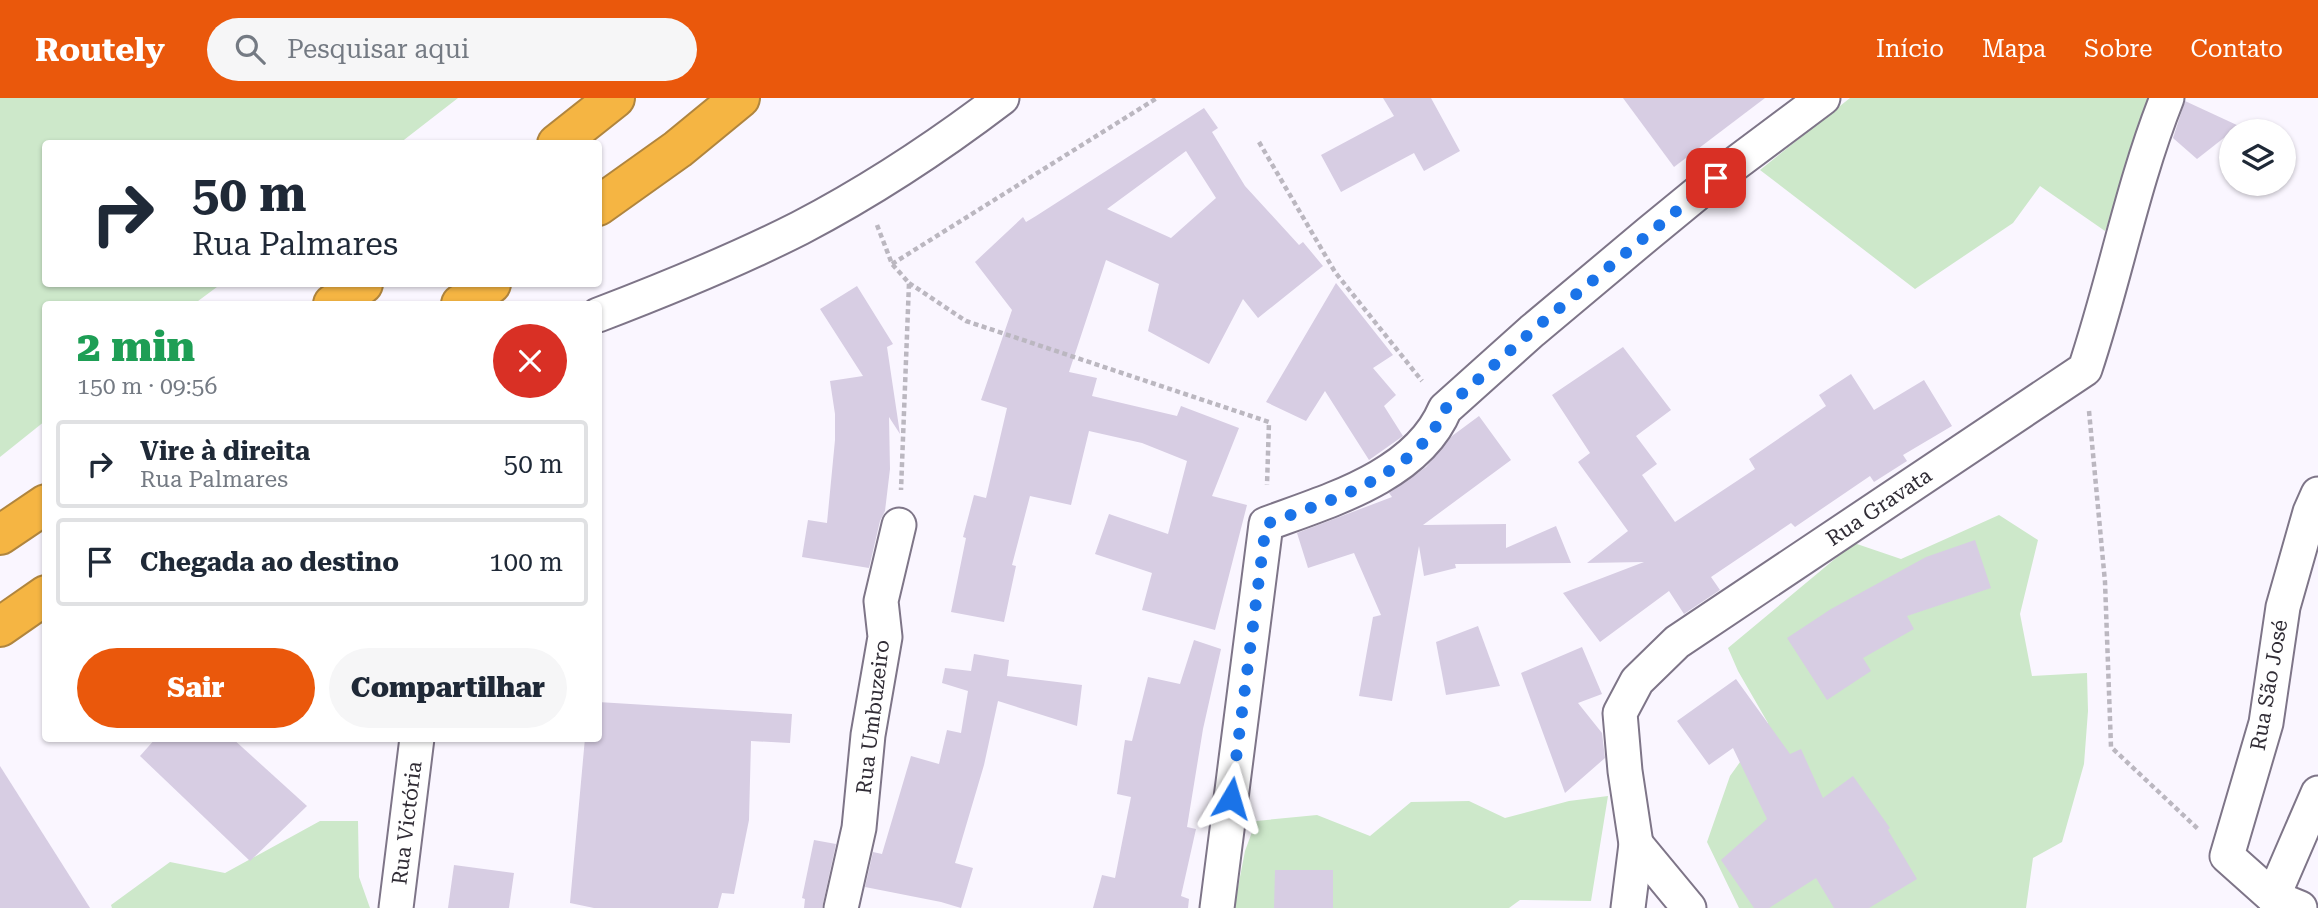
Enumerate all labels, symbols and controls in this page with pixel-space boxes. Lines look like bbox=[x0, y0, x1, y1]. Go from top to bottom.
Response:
search box bbox=[207, 18, 697, 81]
text: Routely bbox=[35, 30, 165, 69]
icon: search bbox=[231, 30, 269, 68]
text: Pesquisar aqui bbox=[287, 34, 469, 64]
text: Início bbox=[1876, 35, 1944, 63]
text: Mapa bbox=[1982, 35, 2046, 63]
text: Sobre bbox=[2084, 35, 2152, 63]
text: Contato bbox=[2190, 35, 2283, 63]
map controls bbox=[2219, 119, 2296, 196]
button: layers bbox=[2219, 119, 2296, 196]
pin bbox=[1686, 148, 1746, 208]
icon: arrive bbox=[1697, 159, 1735, 197]
text: 50 m bbox=[192, 166, 307, 223]
icon: right bbox=[77, 168, 168, 259]
text: Rua Palmares bbox=[192, 225, 398, 263]
text: 2 min bbox=[77, 322, 195, 371]
button: close bbox=[493, 324, 567, 398]
text: 150 m · 09:56 bbox=[77, 373, 217, 400]
text: Vire à direita bbox=[140, 436, 310, 466]
icon: right bbox=[81, 445, 119, 483]
text: 50 m bbox=[504, 449, 563, 479]
street label: Rua Gravata bbox=[1822, 463, 1937, 551]
text: Rua Palmares bbox=[140, 466, 288, 493]
icon: arrive bbox=[81, 543, 119, 581]
text: Chegada ao destino bbox=[140, 547, 399, 577]
text: 100 m bbox=[489, 547, 563, 577]
street label: Rua São José bbox=[2246, 618, 2292, 752]
street label: Rua Umbuzeiro bbox=[852, 638, 894, 796]
button: Sair bbox=[77, 648, 315, 728]
button: Compartilhar bbox=[329, 648, 567, 728]
street label: Rua Victória bbox=[388, 759, 427, 886]
position arrow bbox=[1194, 761, 1268, 835]

